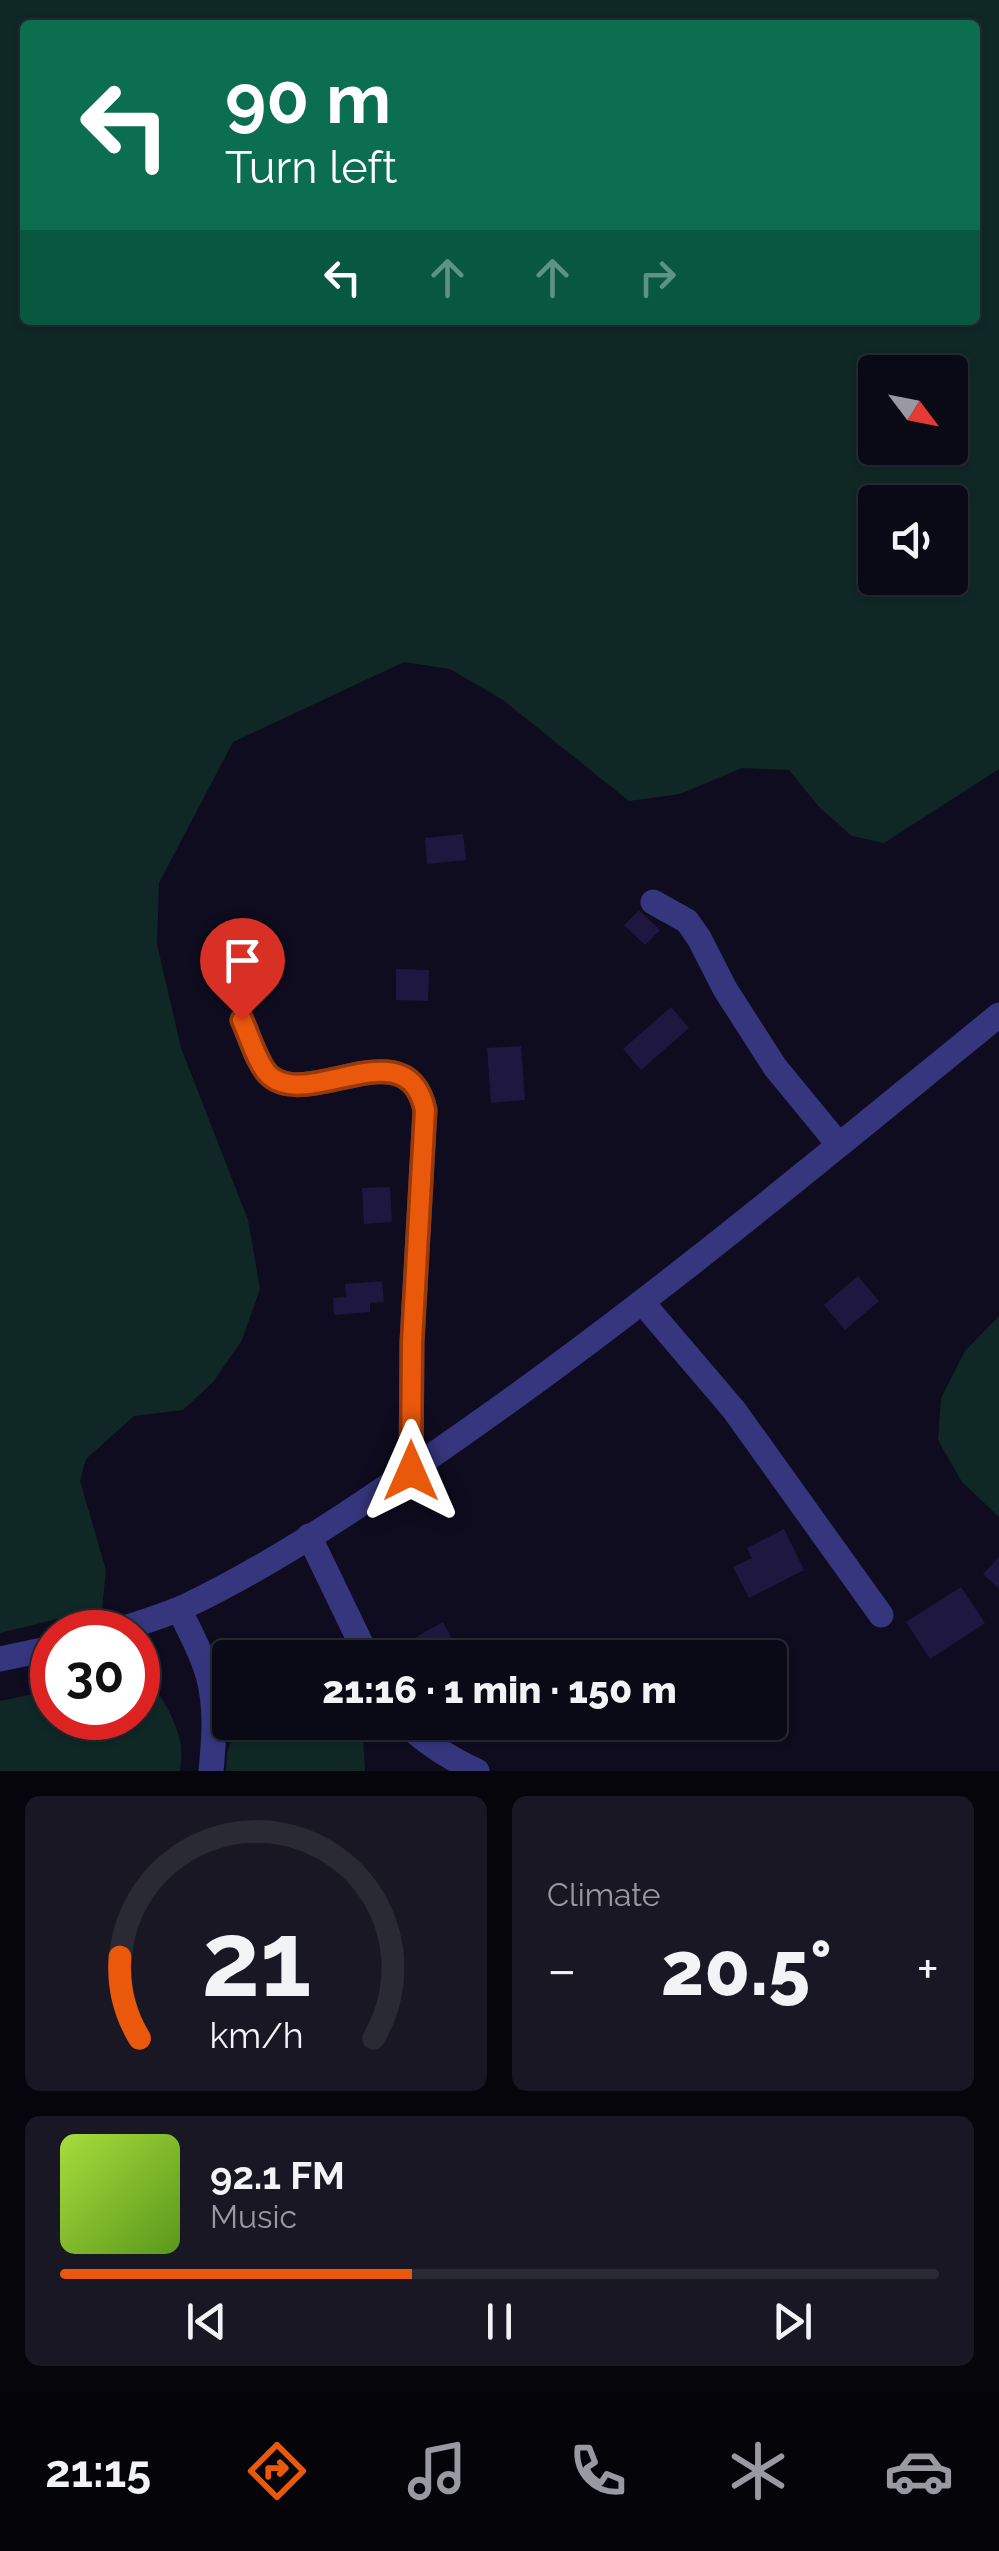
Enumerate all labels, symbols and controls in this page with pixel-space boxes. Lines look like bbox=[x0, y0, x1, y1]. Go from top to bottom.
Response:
text: 90 m bbox=[225, 57, 391, 139]
icon: left bbox=[60, 60, 190, 190]
text: Turn left bbox=[225, 141, 397, 194]
icon: left bbox=[315, 250, 370, 305]
icon: ahead bbox=[420, 250, 475, 305]
icon: ahead bbox=[525, 250, 580, 305]
icon: right bbox=[630, 250, 685, 305]
north arrow bbox=[858, 355, 968, 465]
map controls bbox=[858, 355, 968, 595]
button: sound bbox=[858, 485, 968, 595]
pin bbox=[200, 918, 285, 1021]
icon: arrive bbox=[215, 933, 270, 988]
position arrow bbox=[359, 1419, 463, 1523]
speed limit sign: 30 bbox=[30, 1610, 160, 1740]
text: 21:16 · 1 min · 150 m bbox=[322, 1667, 677, 1712]
text: Climate bbox=[547, 1876, 661, 1913]
text: 21 bbox=[201, 1898, 311, 2020]
text: 20.5° bbox=[661, 1924, 832, 2013]
text: − bbox=[547, 1937, 577, 2002]
text: + bbox=[916, 1937, 939, 2002]
text: km/h bbox=[209, 2014, 303, 2056]
text: 92.1 FM bbox=[210, 2153, 345, 2198]
text: Music bbox=[210, 2198, 297, 2235]
icon: previous bbox=[179, 2294, 234, 2349]
icon: pause bbox=[472, 2294, 527, 2349]
icon: next bbox=[765, 2294, 820, 2349]
icon: directions bbox=[242, 2436, 312, 2506]
icon: music bbox=[402, 2436, 472, 2506]
icon: phone bbox=[563, 2436, 633, 2506]
icon: climate bbox=[723, 2436, 793, 2506]
icon: car bbox=[884, 2436, 954, 2506]
text: 21:15 bbox=[45, 2445, 151, 2498]

